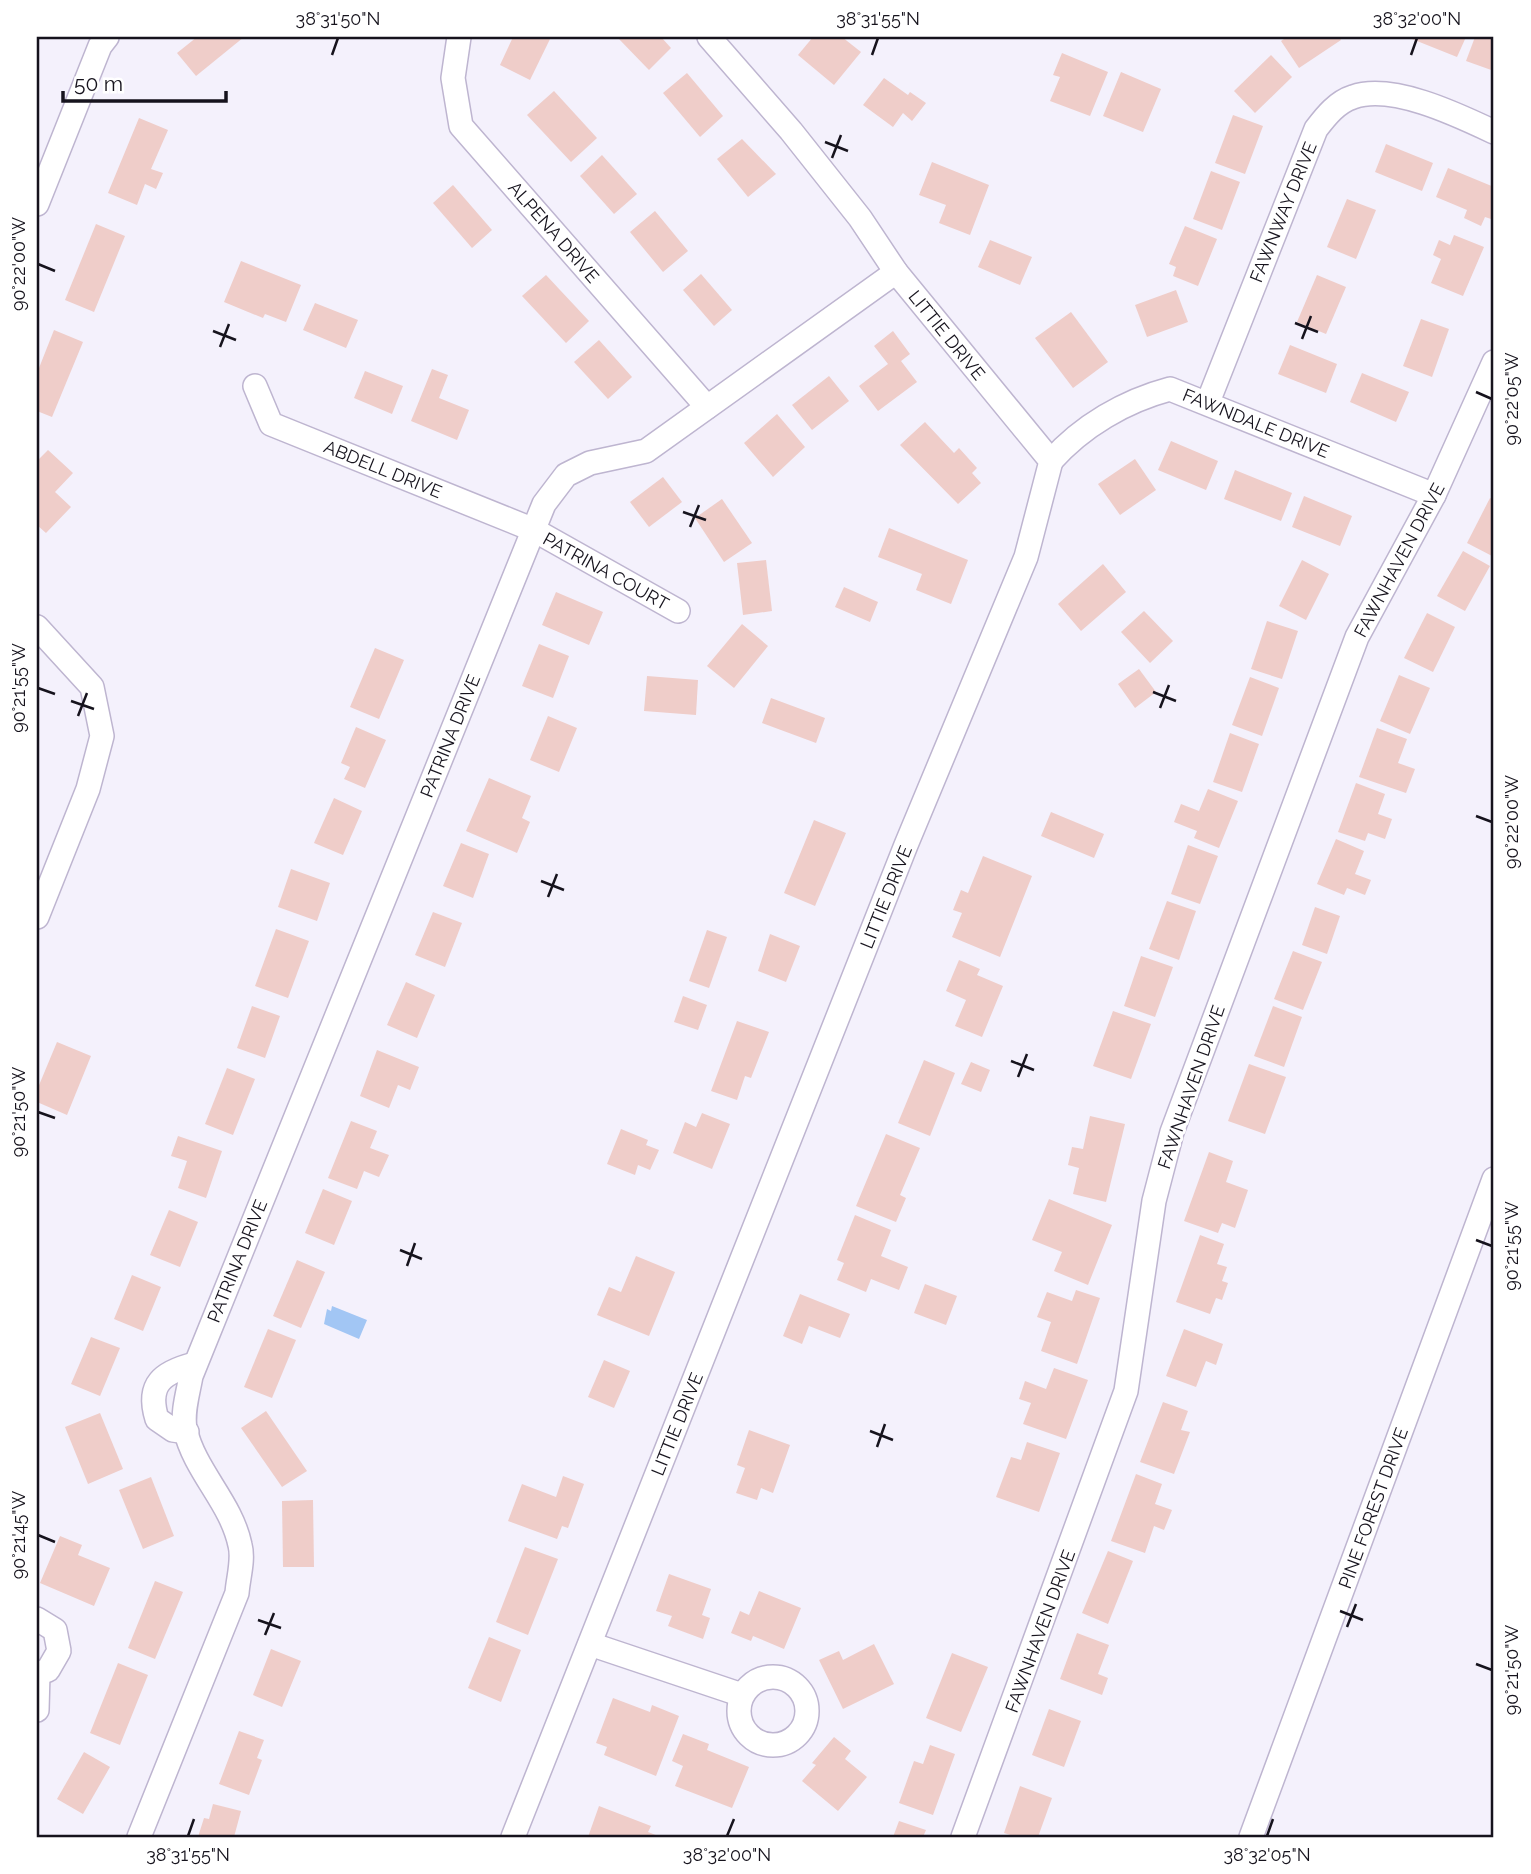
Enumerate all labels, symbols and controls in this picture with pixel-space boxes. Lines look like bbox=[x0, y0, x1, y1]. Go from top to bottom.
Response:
text: 38°31'50"N bbox=[296, 8, 380, 29]
text: 38°31'55"N bbox=[836, 8, 920, 29]
text: 38°32'00"N bbox=[1373, 8, 1461, 29]
scale bar bbox=[63, 60, 226, 104]
text: 50 m bbox=[74, 71, 123, 96]
street label: FAWNWAY DRIVE bbox=[1245, 139, 1321, 285]
street label: ALPENA DRIVE bbox=[504, 177, 604, 287]
text: 90°22'00"W bbox=[8, 217, 29, 311]
street label: LITTIE DRIVE bbox=[904, 286, 990, 384]
text: 90°22'05"W bbox=[1501, 352, 1522, 446]
street label: FAWNDALE DRIVE bbox=[1180, 384, 1332, 462]
street label: ABDELL DRIVE bbox=[321, 436, 445, 502]
street label: FAWNHAVEN DRIVE bbox=[1349, 479, 1449, 641]
street label: PATRINA COURT bbox=[539, 528, 673, 614]
text: 90°21'55"W bbox=[8, 643, 29, 733]
street label: PATRINA DRIVE bbox=[416, 671, 484, 801]
text: 90°22'00"W bbox=[1501, 775, 1522, 869]
street label: LITTIE DRIVE bbox=[856, 842, 916, 952]
street label: FAWNHAVEN DRIVE bbox=[1153, 1002, 1229, 1172]
text: 90°21'50"W bbox=[8, 1066, 29, 1157]
street label: PATRINA DRIVE bbox=[203, 1196, 271, 1326]
text: 90°21'55"W bbox=[1501, 1201, 1522, 1291]
street label: LITTIE DRIVE bbox=[647, 1369, 707, 1479]
street label: PINE FOREST DRIVE bbox=[1334, 1425, 1412, 1591]
text: 90°21'45"W bbox=[8, 1491, 29, 1579]
street label: FAWNHAVEN DRIVE bbox=[1001, 1547, 1079, 1715]
text: 90°21'50"W bbox=[1501, 1624, 1522, 1715]
text: 38°31'55"N bbox=[146, 1844, 230, 1865]
text: 38°32'00"N bbox=[683, 1844, 771, 1865]
text: 38°32'05"N bbox=[1223, 1844, 1311, 1865]

